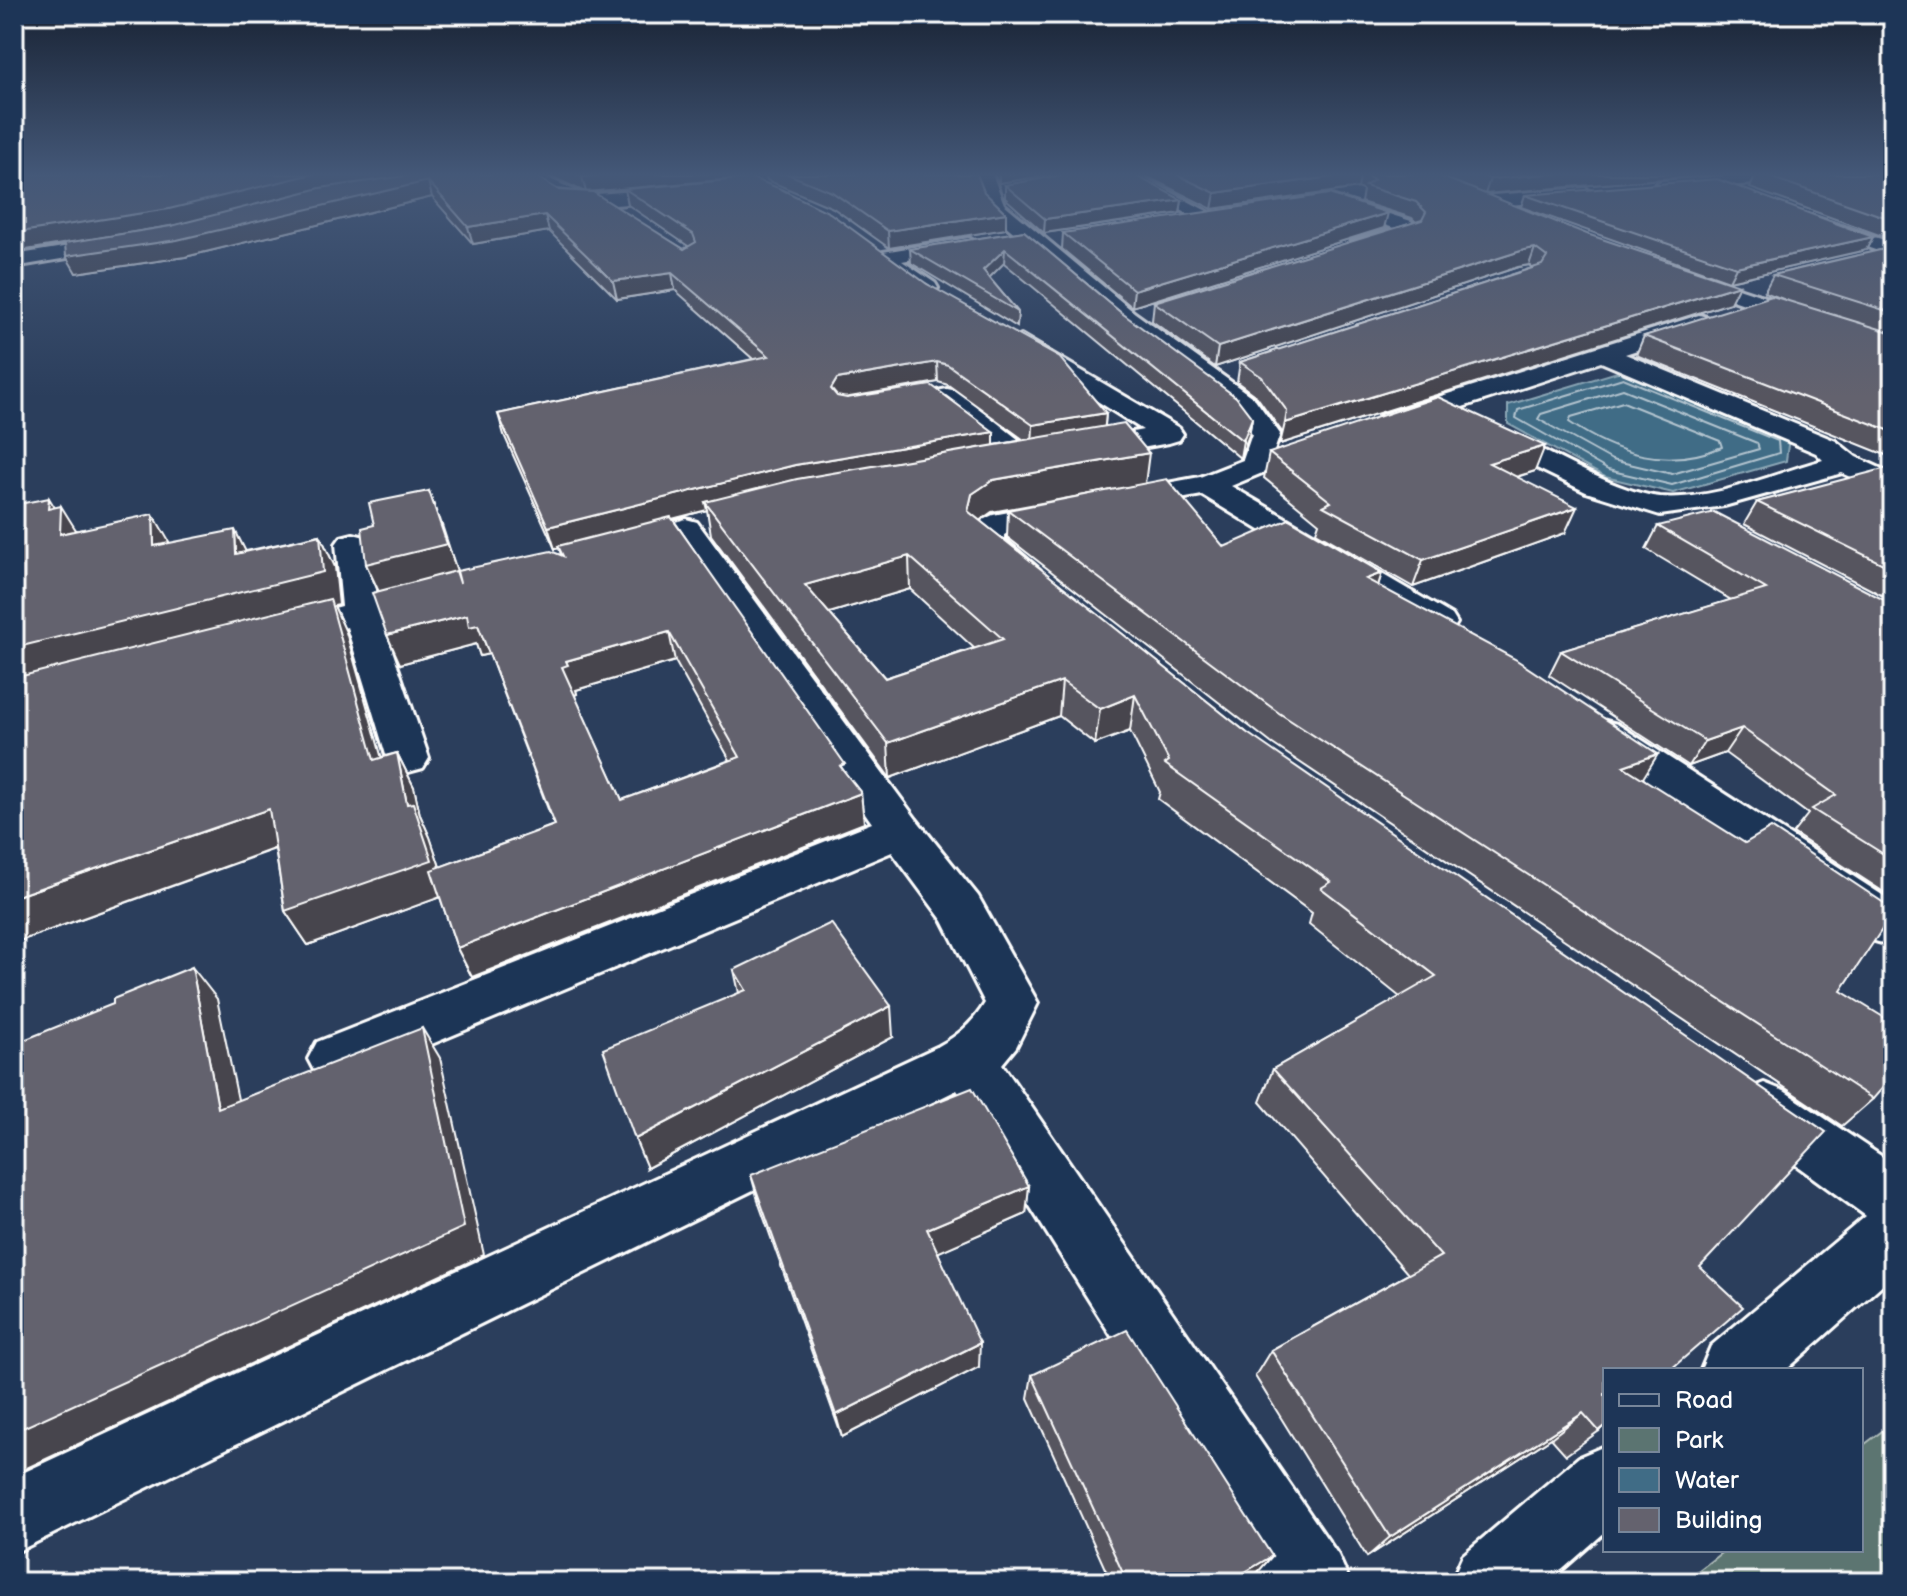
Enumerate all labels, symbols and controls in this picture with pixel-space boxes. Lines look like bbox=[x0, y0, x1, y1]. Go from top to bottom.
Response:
legend bbox=[1603, 1368, 1863, 1552]
text: Road bbox=[1675, 1386, 1733, 1415]
text: Park bbox=[1675, 1426, 1723, 1455]
text: Water bbox=[1675, 1466, 1739, 1495]
text: Building bbox=[1675, 1506, 1762, 1535]

